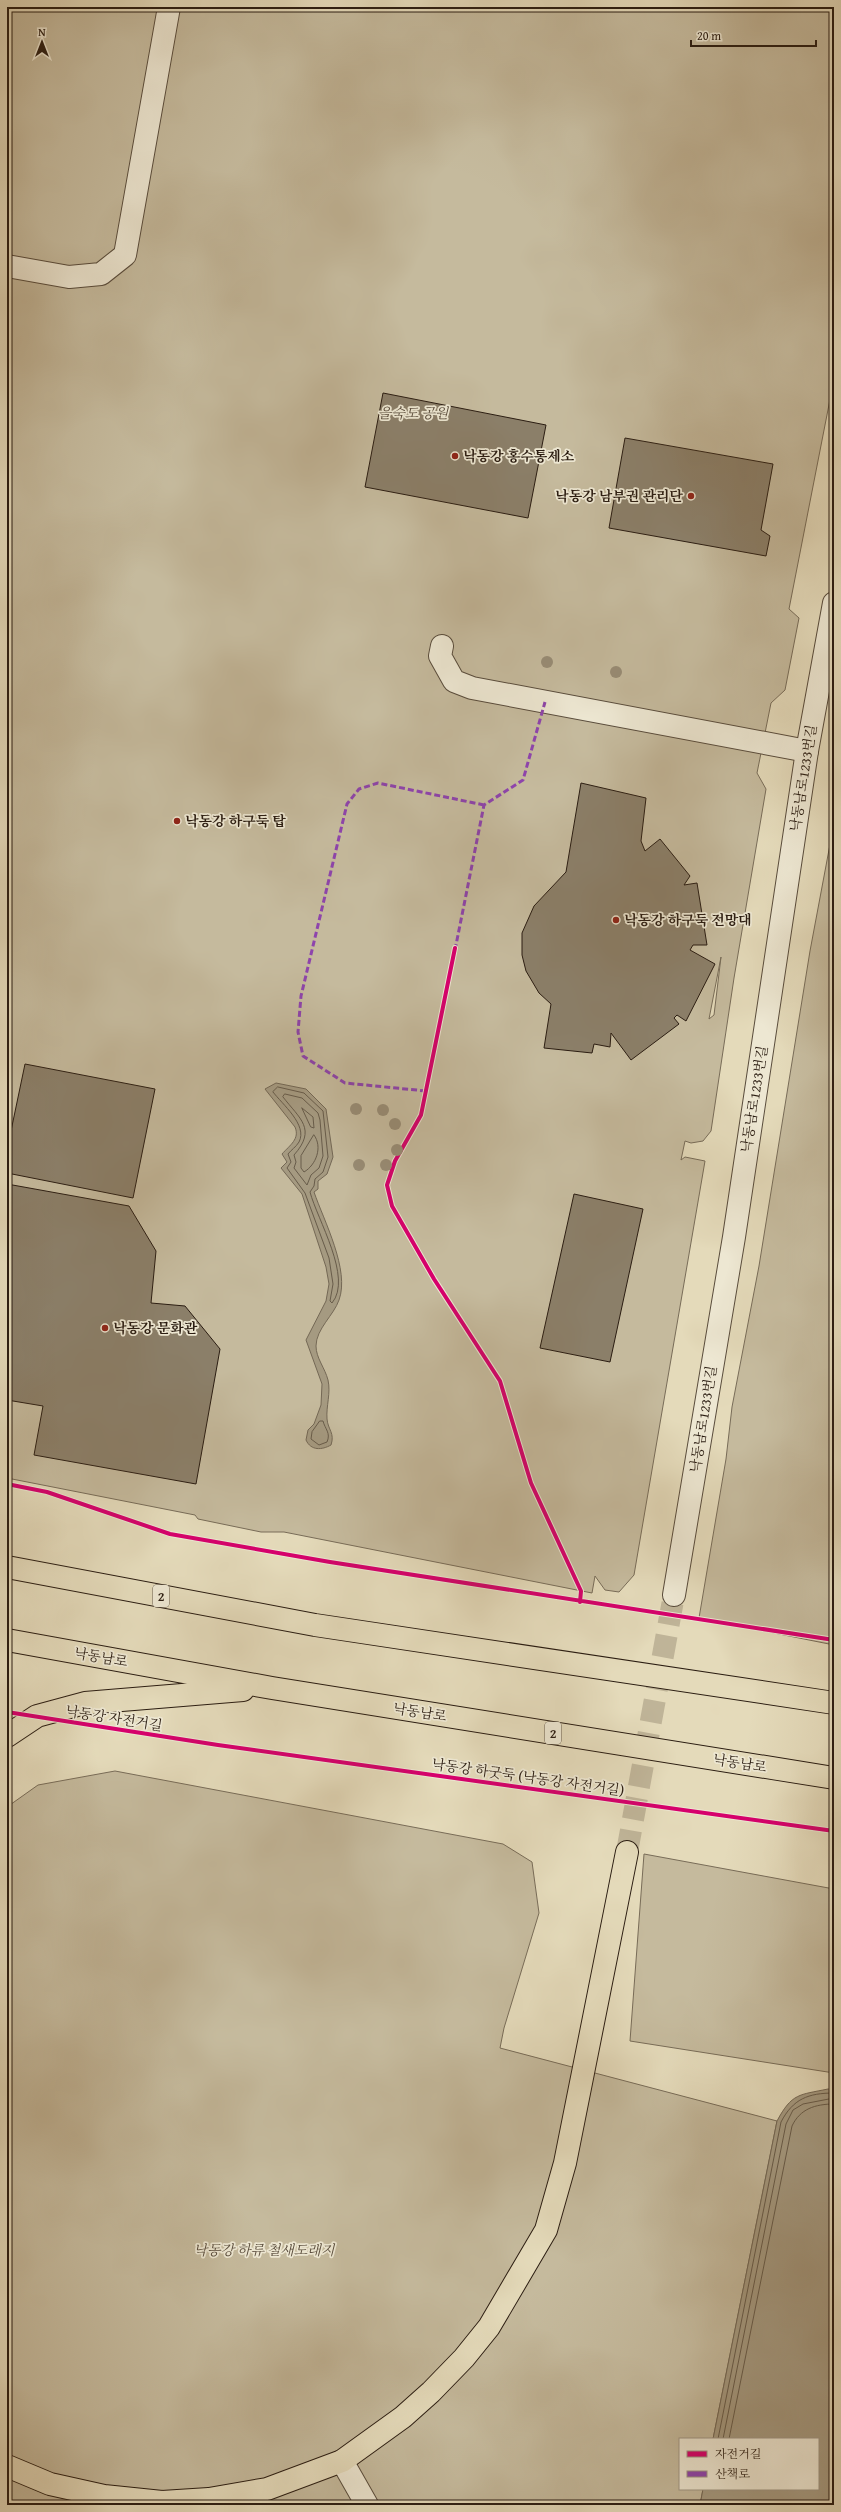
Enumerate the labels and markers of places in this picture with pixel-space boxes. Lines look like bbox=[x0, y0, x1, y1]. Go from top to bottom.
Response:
place label: 낙동강 홍수통제소 bbox=[463, 446, 575, 466]
marker: 낙동강 홍수통제소 bbox=[450, 451, 460, 461]
place label: 낙동강 남부권 관리단 bbox=[555, 486, 683, 506]
marker: 낙동강 남부권 관리단 bbox=[686, 491, 696, 501]
place label: 낙동강 하구둑 탑 bbox=[185, 811, 286, 831]
marker: 낙동강 하구둑 탑 bbox=[172, 816, 182, 826]
place label: 낙동강 하구둑 전망대 bbox=[624, 910, 752, 930]
marker: 낙동강 하구둑 전망대 bbox=[611, 915, 621, 925]
place label: 낙동강 문화관 bbox=[113, 1318, 198, 1338]
marker: 낙동강 문화관 bbox=[100, 1323, 110, 1333]

